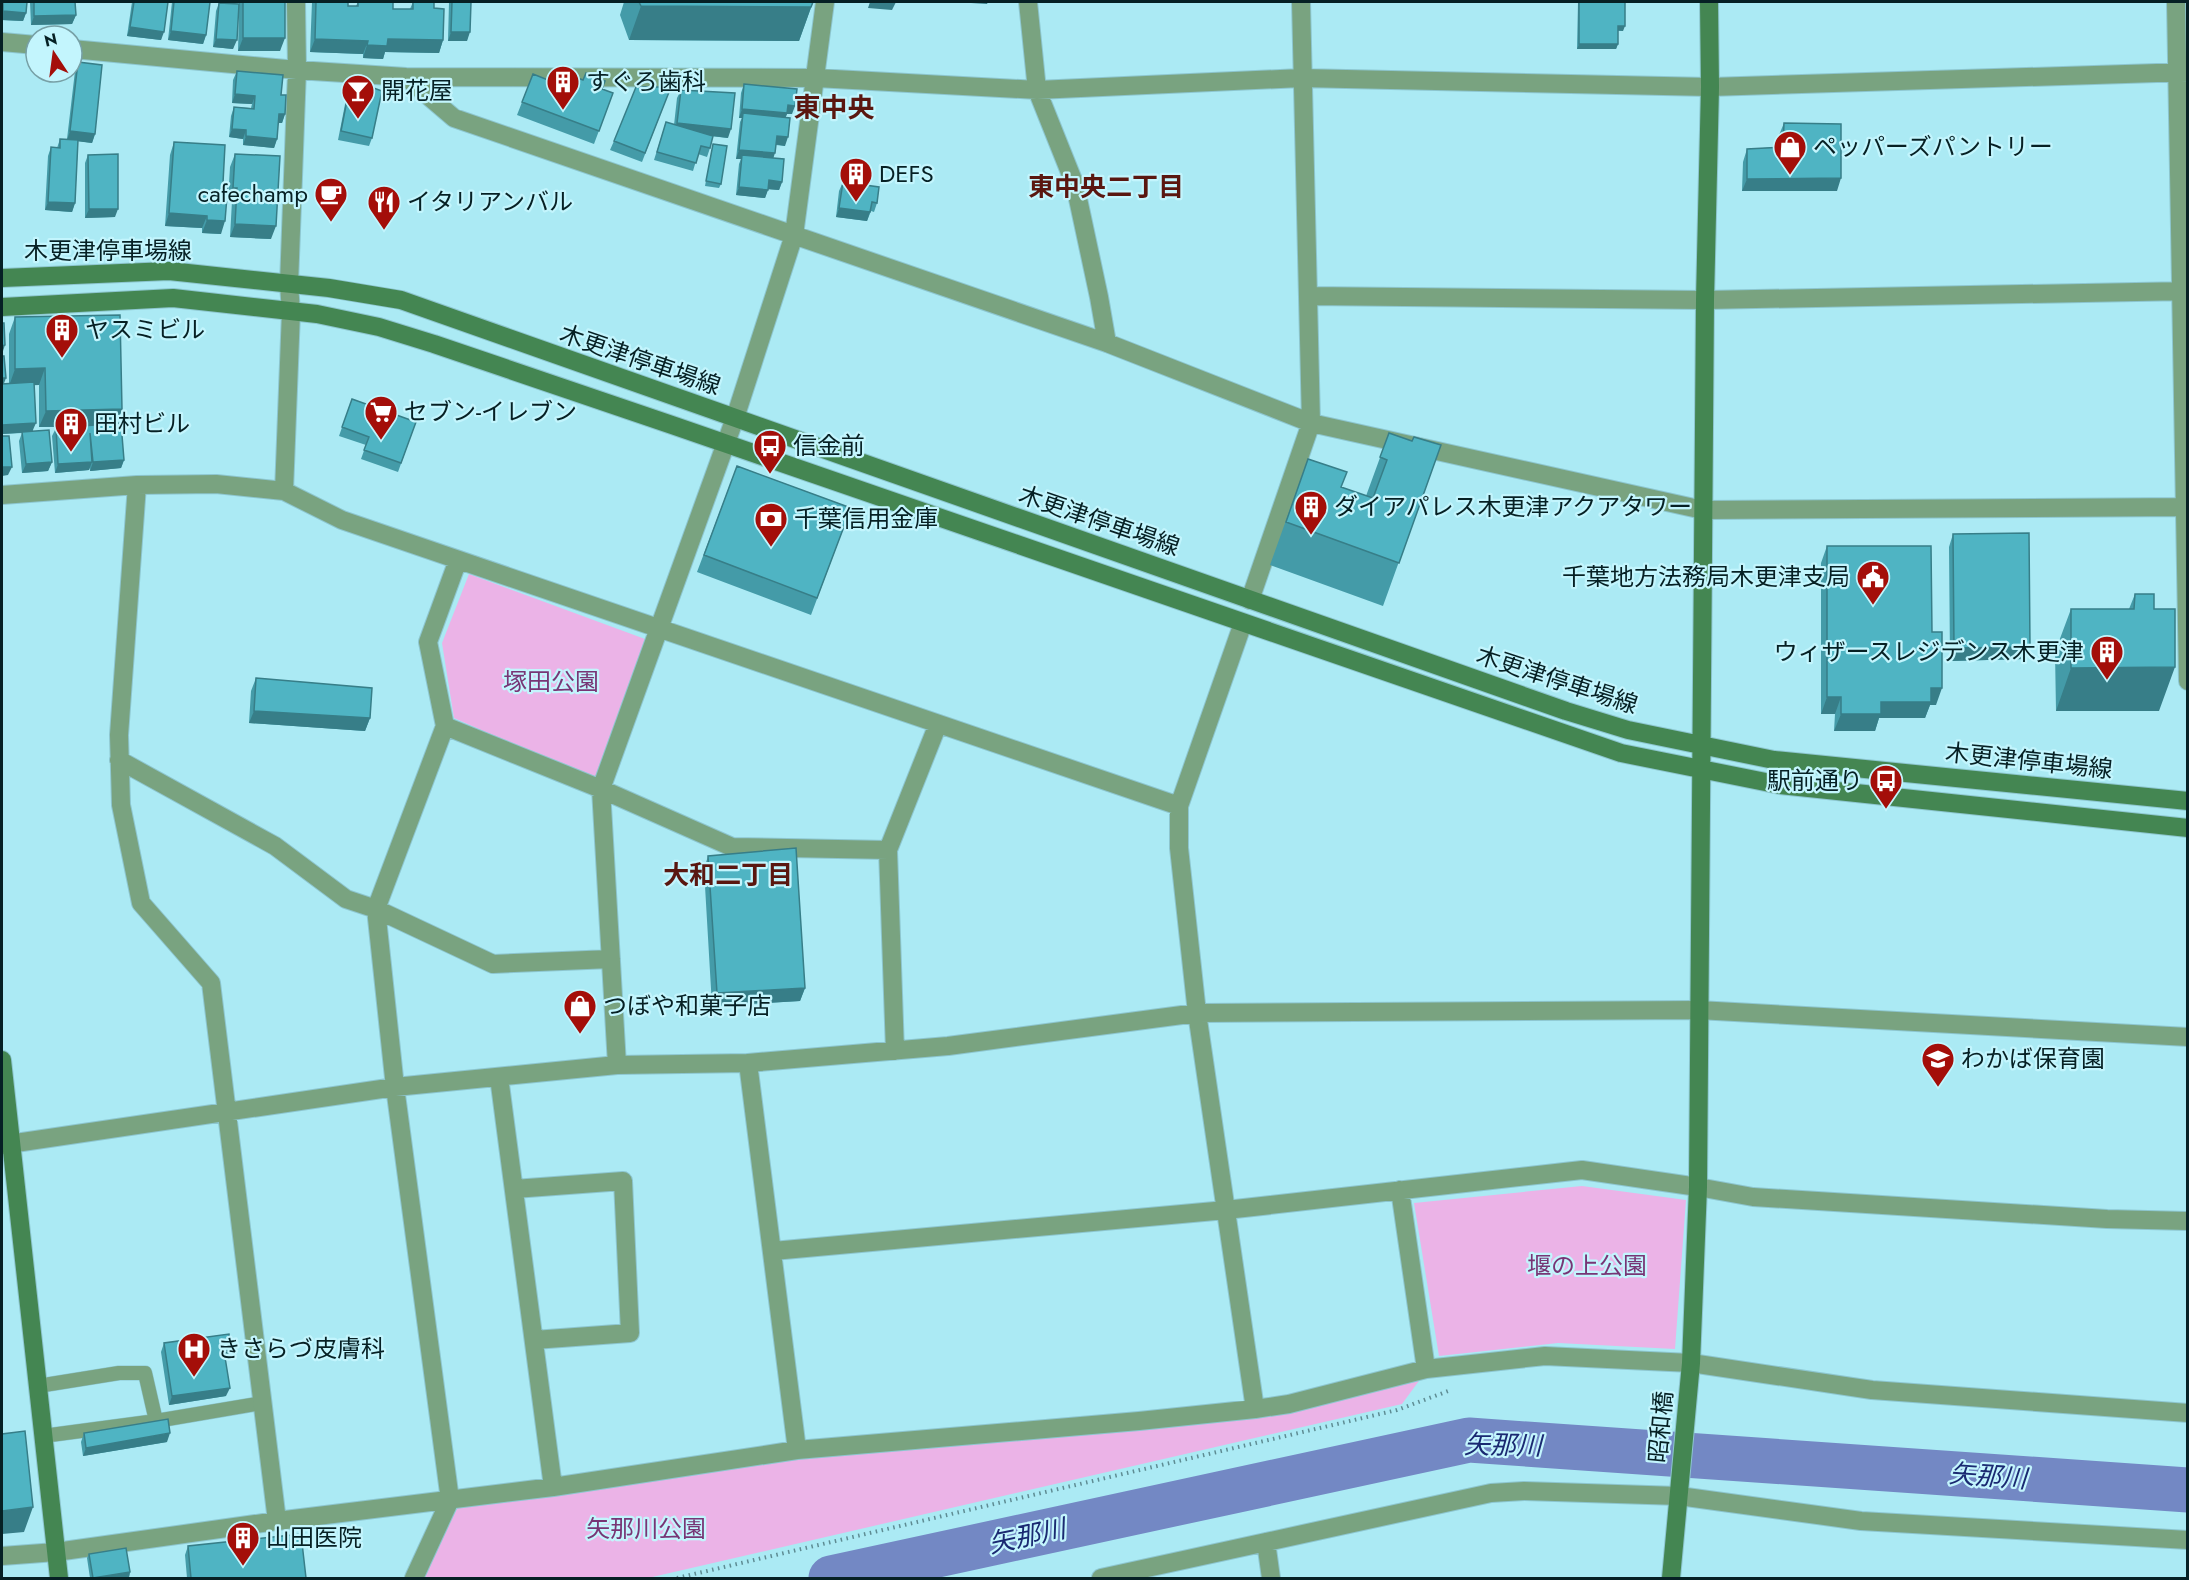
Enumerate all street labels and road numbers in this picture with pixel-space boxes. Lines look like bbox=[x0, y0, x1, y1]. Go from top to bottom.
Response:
street label: 木更津停車場線 bbox=[24, 233, 192, 268]
street label: 木更津停車場線 bbox=[555, 316, 725, 403]
street label: 木更津停車場線 bbox=[1014, 477, 1184, 564]
street label: 木更津停車場線 bbox=[1472, 637, 1642, 722]
street label: 木更津停車場線 bbox=[1944, 734, 2114, 787]
street label: 昭和橋 bbox=[1640, 1390, 1681, 1464]

